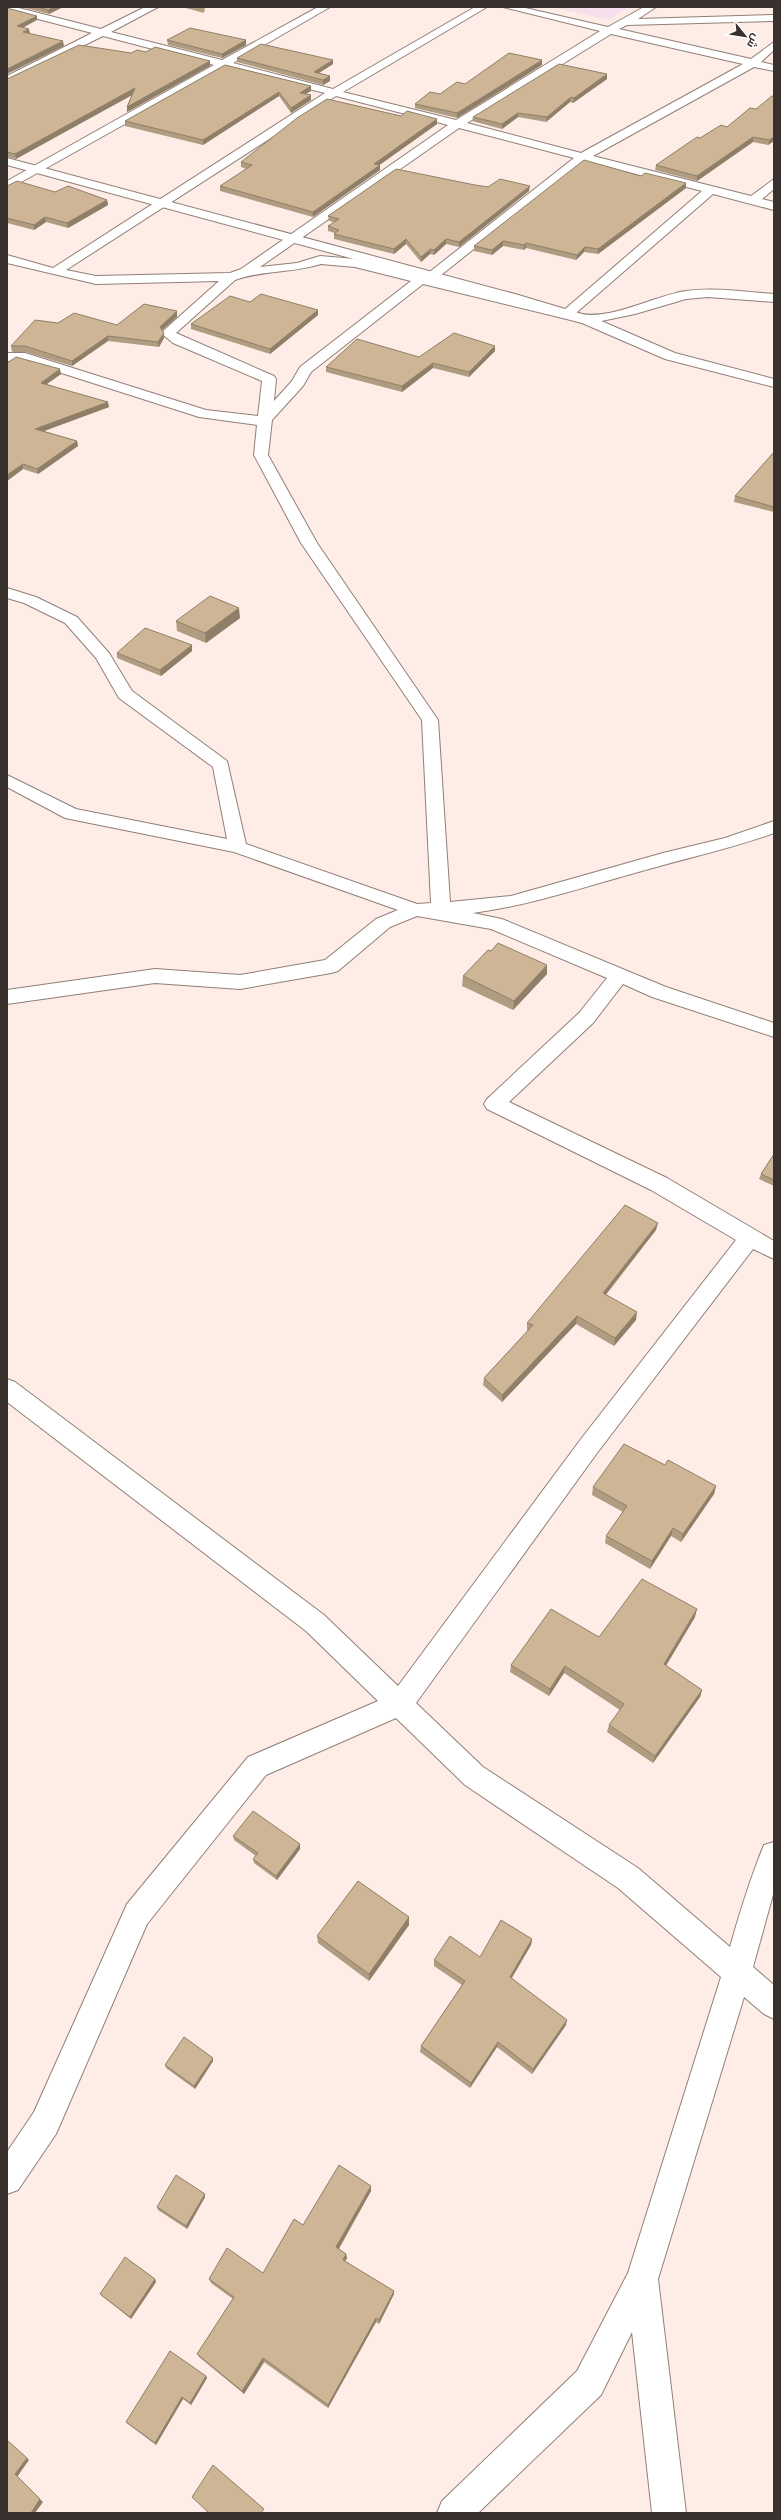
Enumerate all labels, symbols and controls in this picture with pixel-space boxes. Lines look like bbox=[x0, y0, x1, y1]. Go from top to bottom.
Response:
north arrow bbox=[725, 16, 765, 56]
text: ش bbox=[744, 31, 762, 50]

